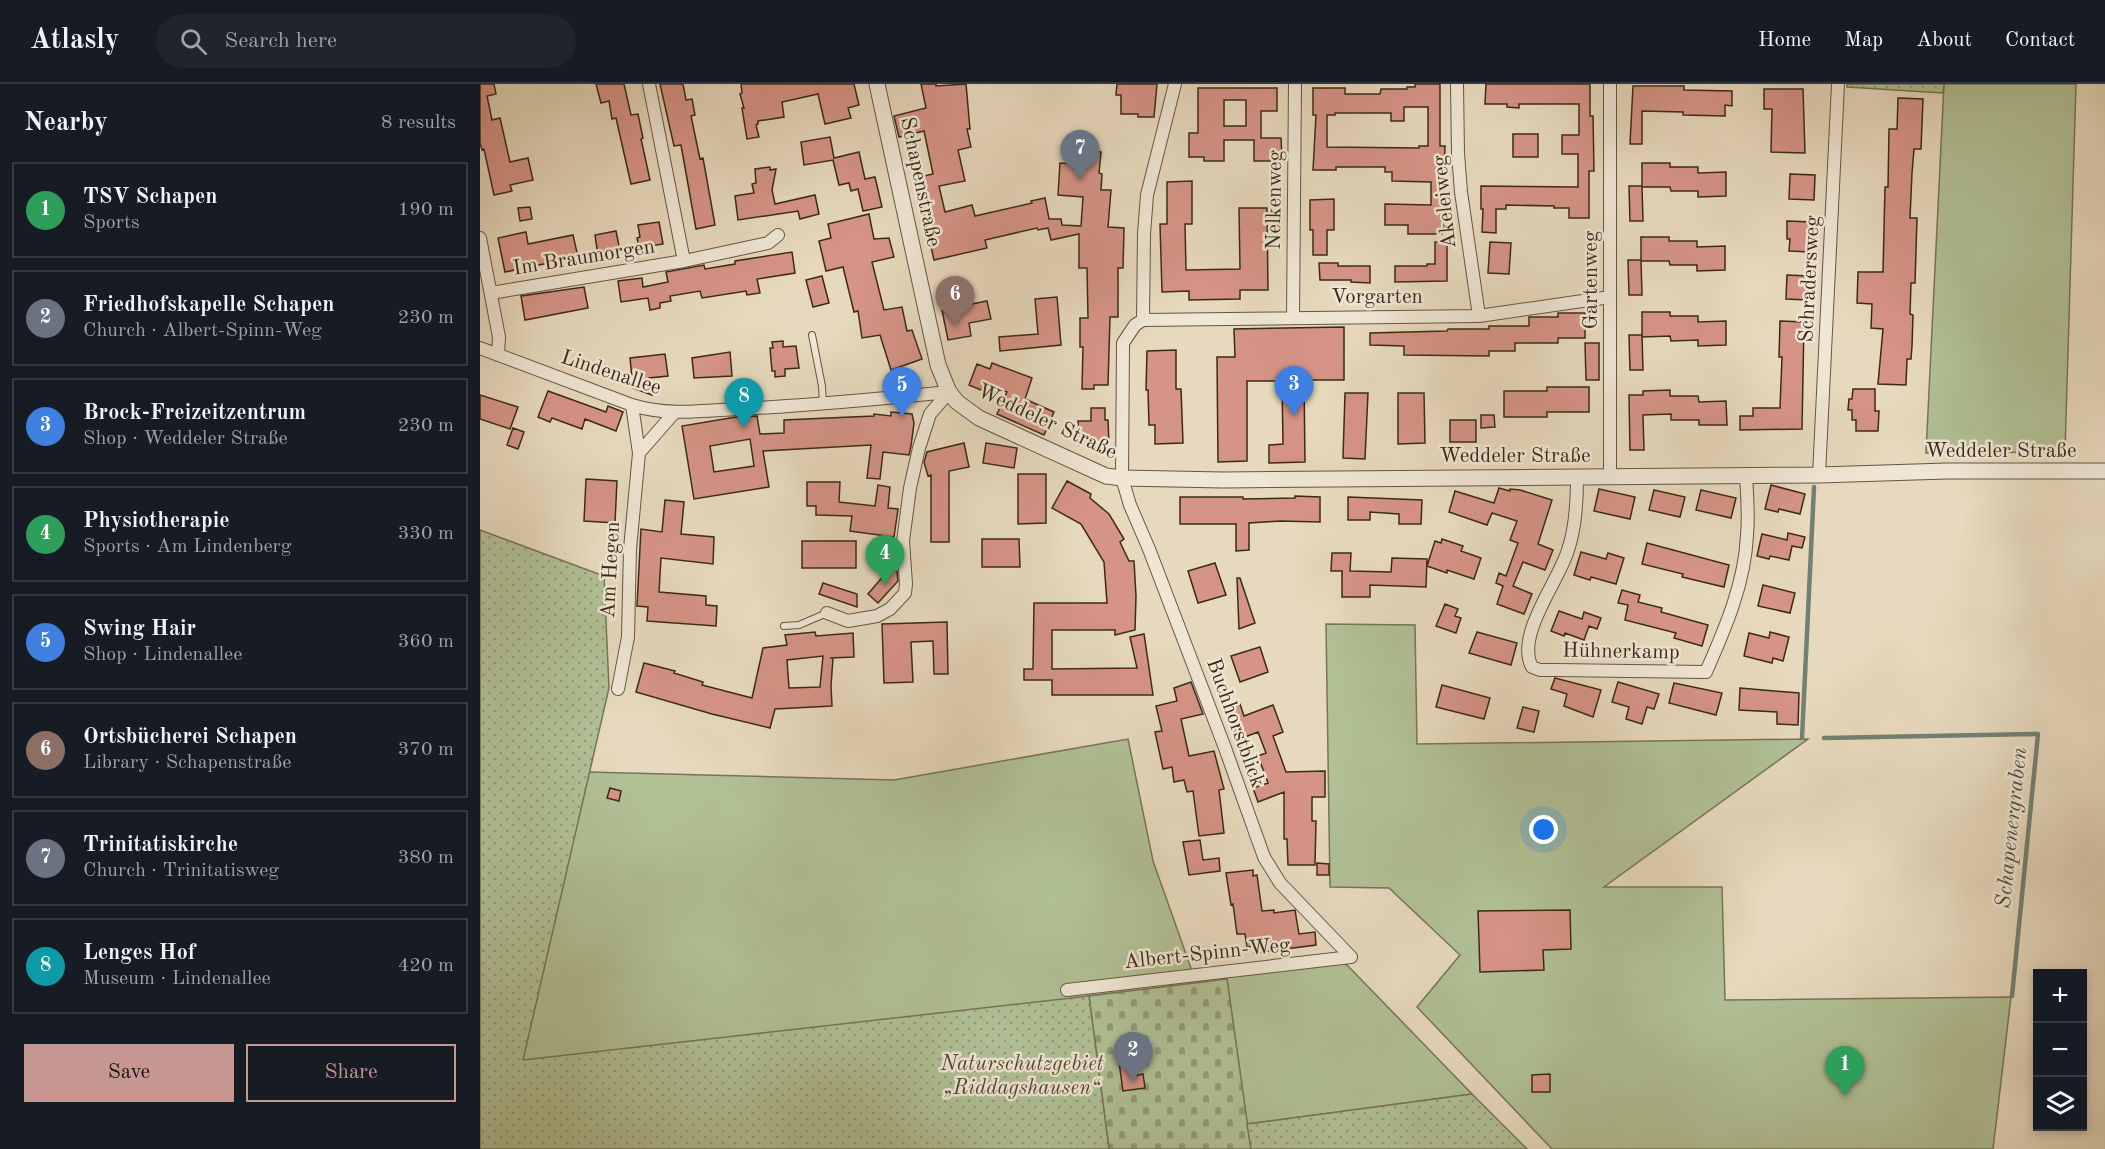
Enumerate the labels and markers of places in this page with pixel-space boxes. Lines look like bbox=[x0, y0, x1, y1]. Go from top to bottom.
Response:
pin: 7 bbox=[1060, 130, 1100, 180]
pin: 6 bbox=[936, 276, 974, 326]
pin: 3 bbox=[1274, 366, 1314, 416]
pin: 5 bbox=[882, 368, 922, 417]
pin: 8 bbox=[724, 378, 764, 428]
pin: 4 bbox=[866, 536, 904, 585]
pin: 2 bbox=[1114, 1032, 1152, 1082]
pin: 1 bbox=[1826, 1046, 1864, 1096]

